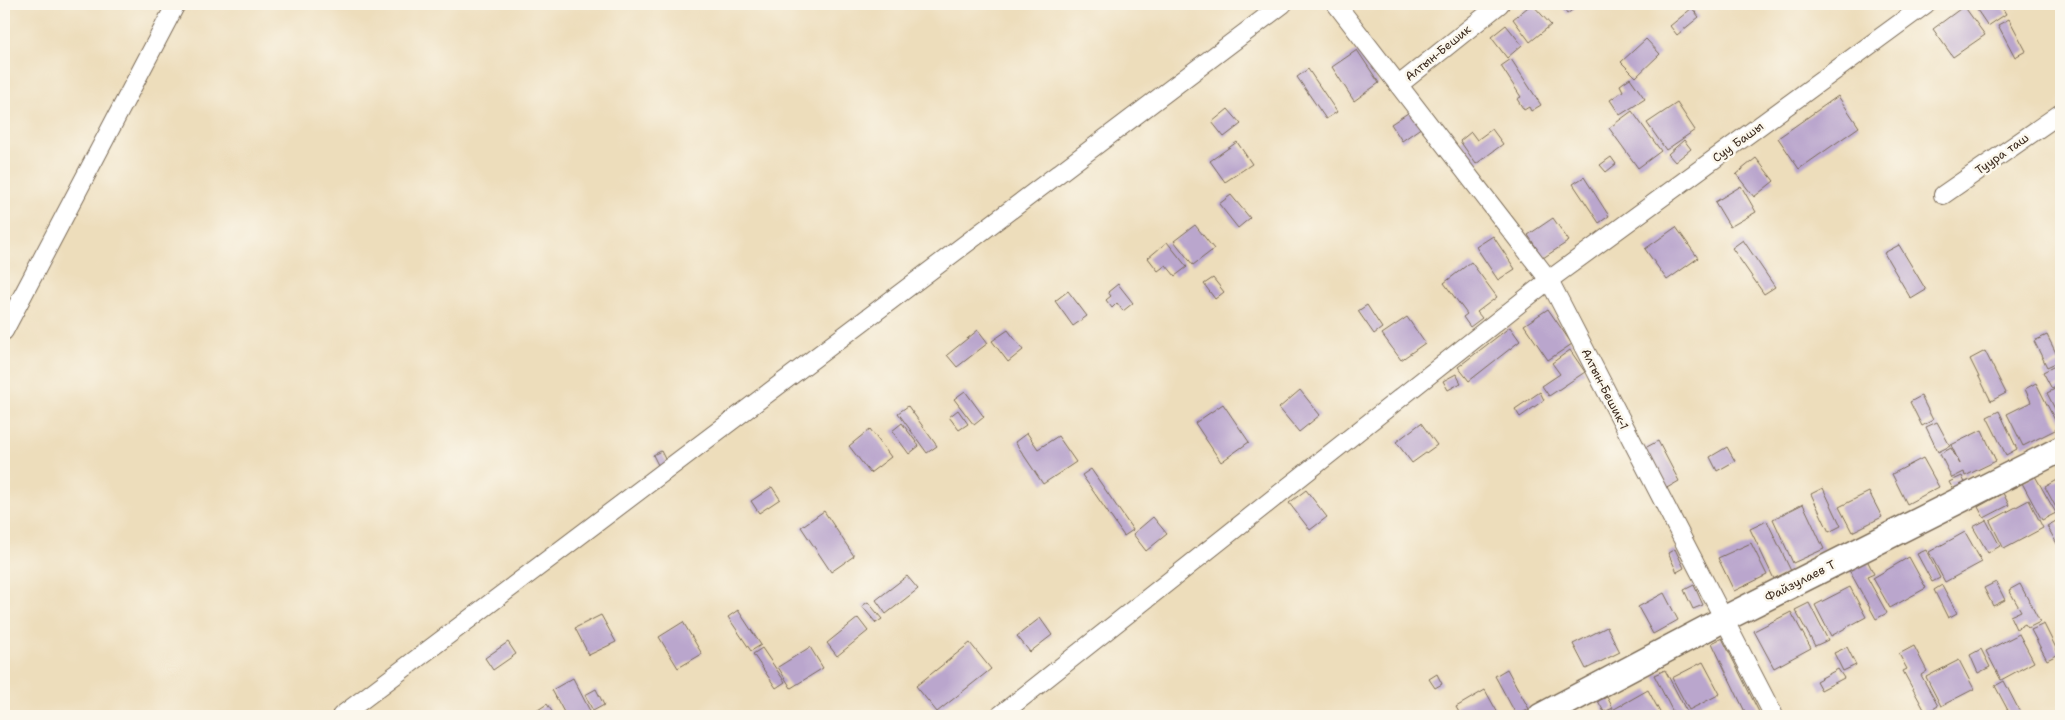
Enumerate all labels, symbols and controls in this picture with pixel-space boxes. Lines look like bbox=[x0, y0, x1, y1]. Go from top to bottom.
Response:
street label: Алтын-Бешик bbox=[1402, 21, 1475, 85]
street label: Суу Башы bbox=[1709, 118, 1767, 166]
street label: Туура таш bbox=[1972, 130, 2032, 178]
street label: Алтын-Бешик-1 bbox=[1578, 346, 1632, 432]
street label: Файзулаев Т bbox=[1762, 556, 1839, 606]

